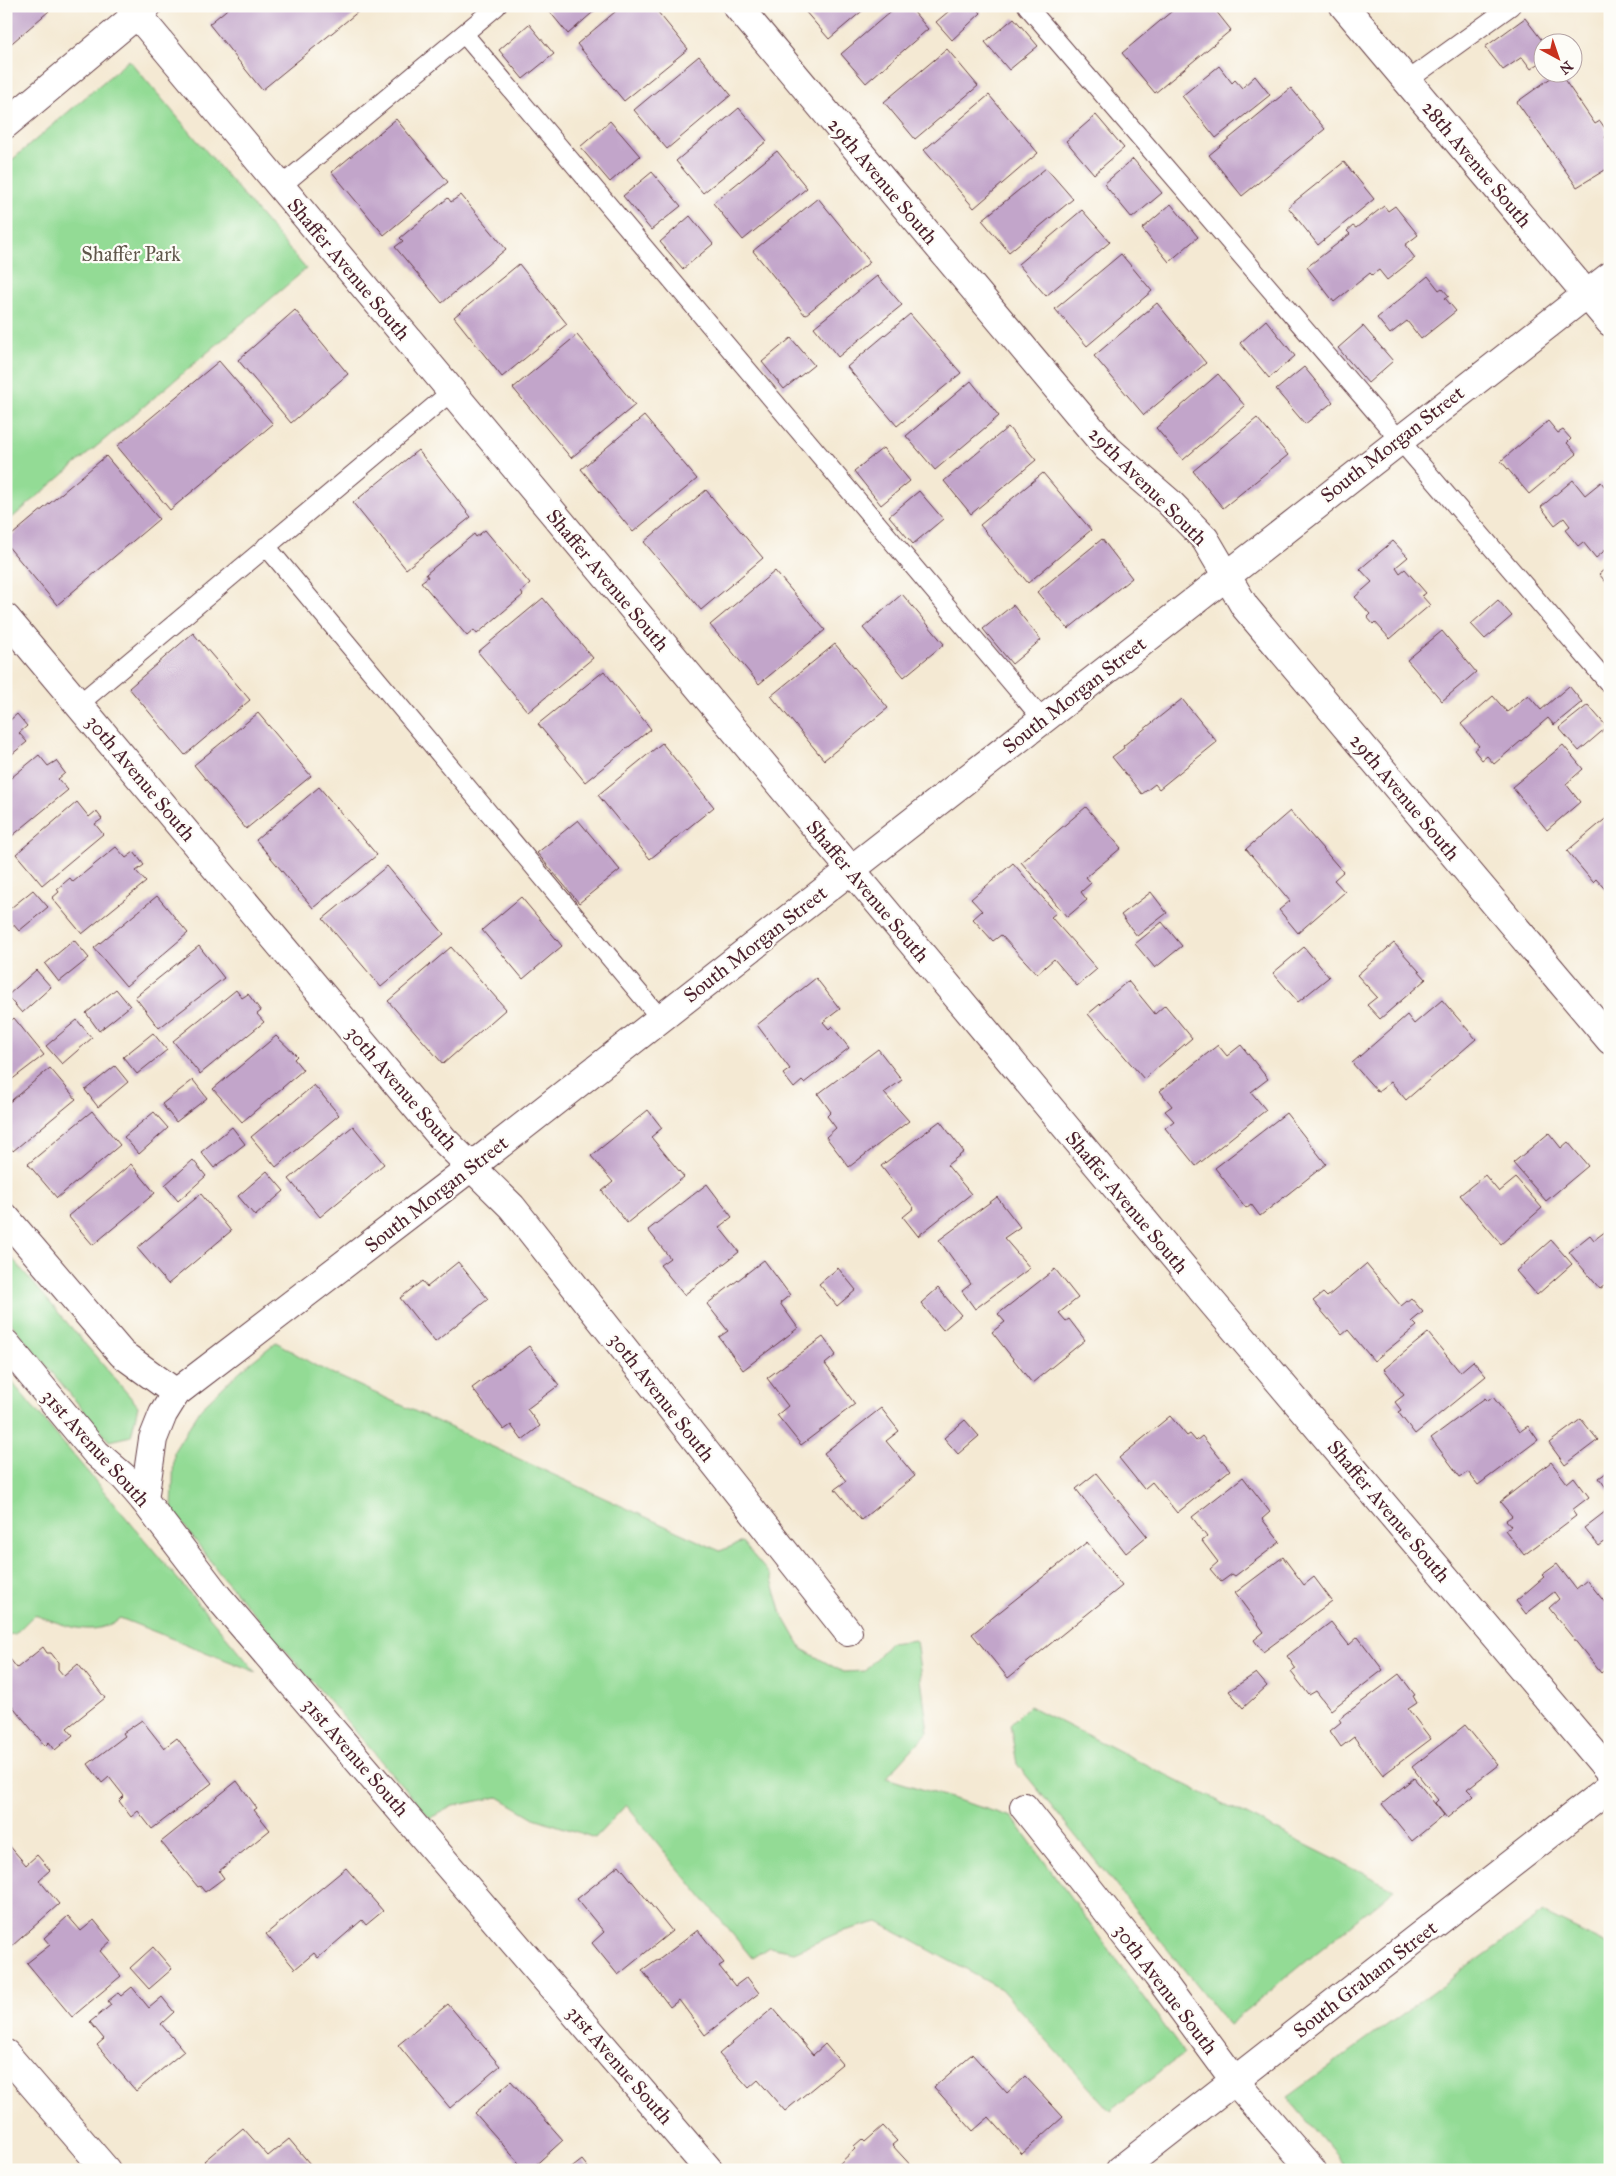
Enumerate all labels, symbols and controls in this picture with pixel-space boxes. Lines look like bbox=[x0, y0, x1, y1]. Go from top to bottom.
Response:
north arrow bbox=[1534, 32, 1584, 82]
text: N bbox=[1556, 57, 1576, 78]
street label: 28th Avenue South bbox=[1417, 96, 1537, 232]
street label: 29th Avenue South bbox=[823, 113, 943, 249]
street label: Shaffer Avenue South bbox=[283, 193, 415, 345]
park label: Shaffer Park bbox=[81, 242, 181, 266]
street label: South Morgan Street bbox=[1315, 381, 1469, 508]
street label: 29th Avenue South bbox=[1084, 422, 1212, 550]
street label: Shaffer Avenue South bbox=[542, 504, 674, 656]
street label: South Morgan Street bbox=[997, 632, 1151, 759]
street label: 30th Avenue South bbox=[81, 710, 201, 846]
street label: 29th Avenue South bbox=[1345, 729, 1465, 865]
street label: Shaffer Avenue South bbox=[802, 815, 934, 967]
street label: South Morgan Street bbox=[678, 881, 832, 1008]
street label: 30th Avenue South bbox=[341, 1021, 463, 1155]
street label: Shaffer Avenue South bbox=[1061, 1126, 1193, 1278]
street label: South Morgan Street bbox=[359, 1131, 513, 1258]
street label: 30th Avenue South bbox=[604, 1328, 720, 1466]
street label: 31st Avenue South bbox=[37, 1384, 155, 1512]
street label: Shaffer Avenue South bbox=[1323, 1435, 1455, 1587]
street label: 31st Avenue South bbox=[298, 1693, 414, 1821]
street label: South Graham Street bbox=[1288, 1915, 1442, 2043]
street label: 30th Avenue South bbox=[1109, 1919, 1223, 2059]
street label: 31st Avenue South bbox=[562, 2001, 678, 2129]

